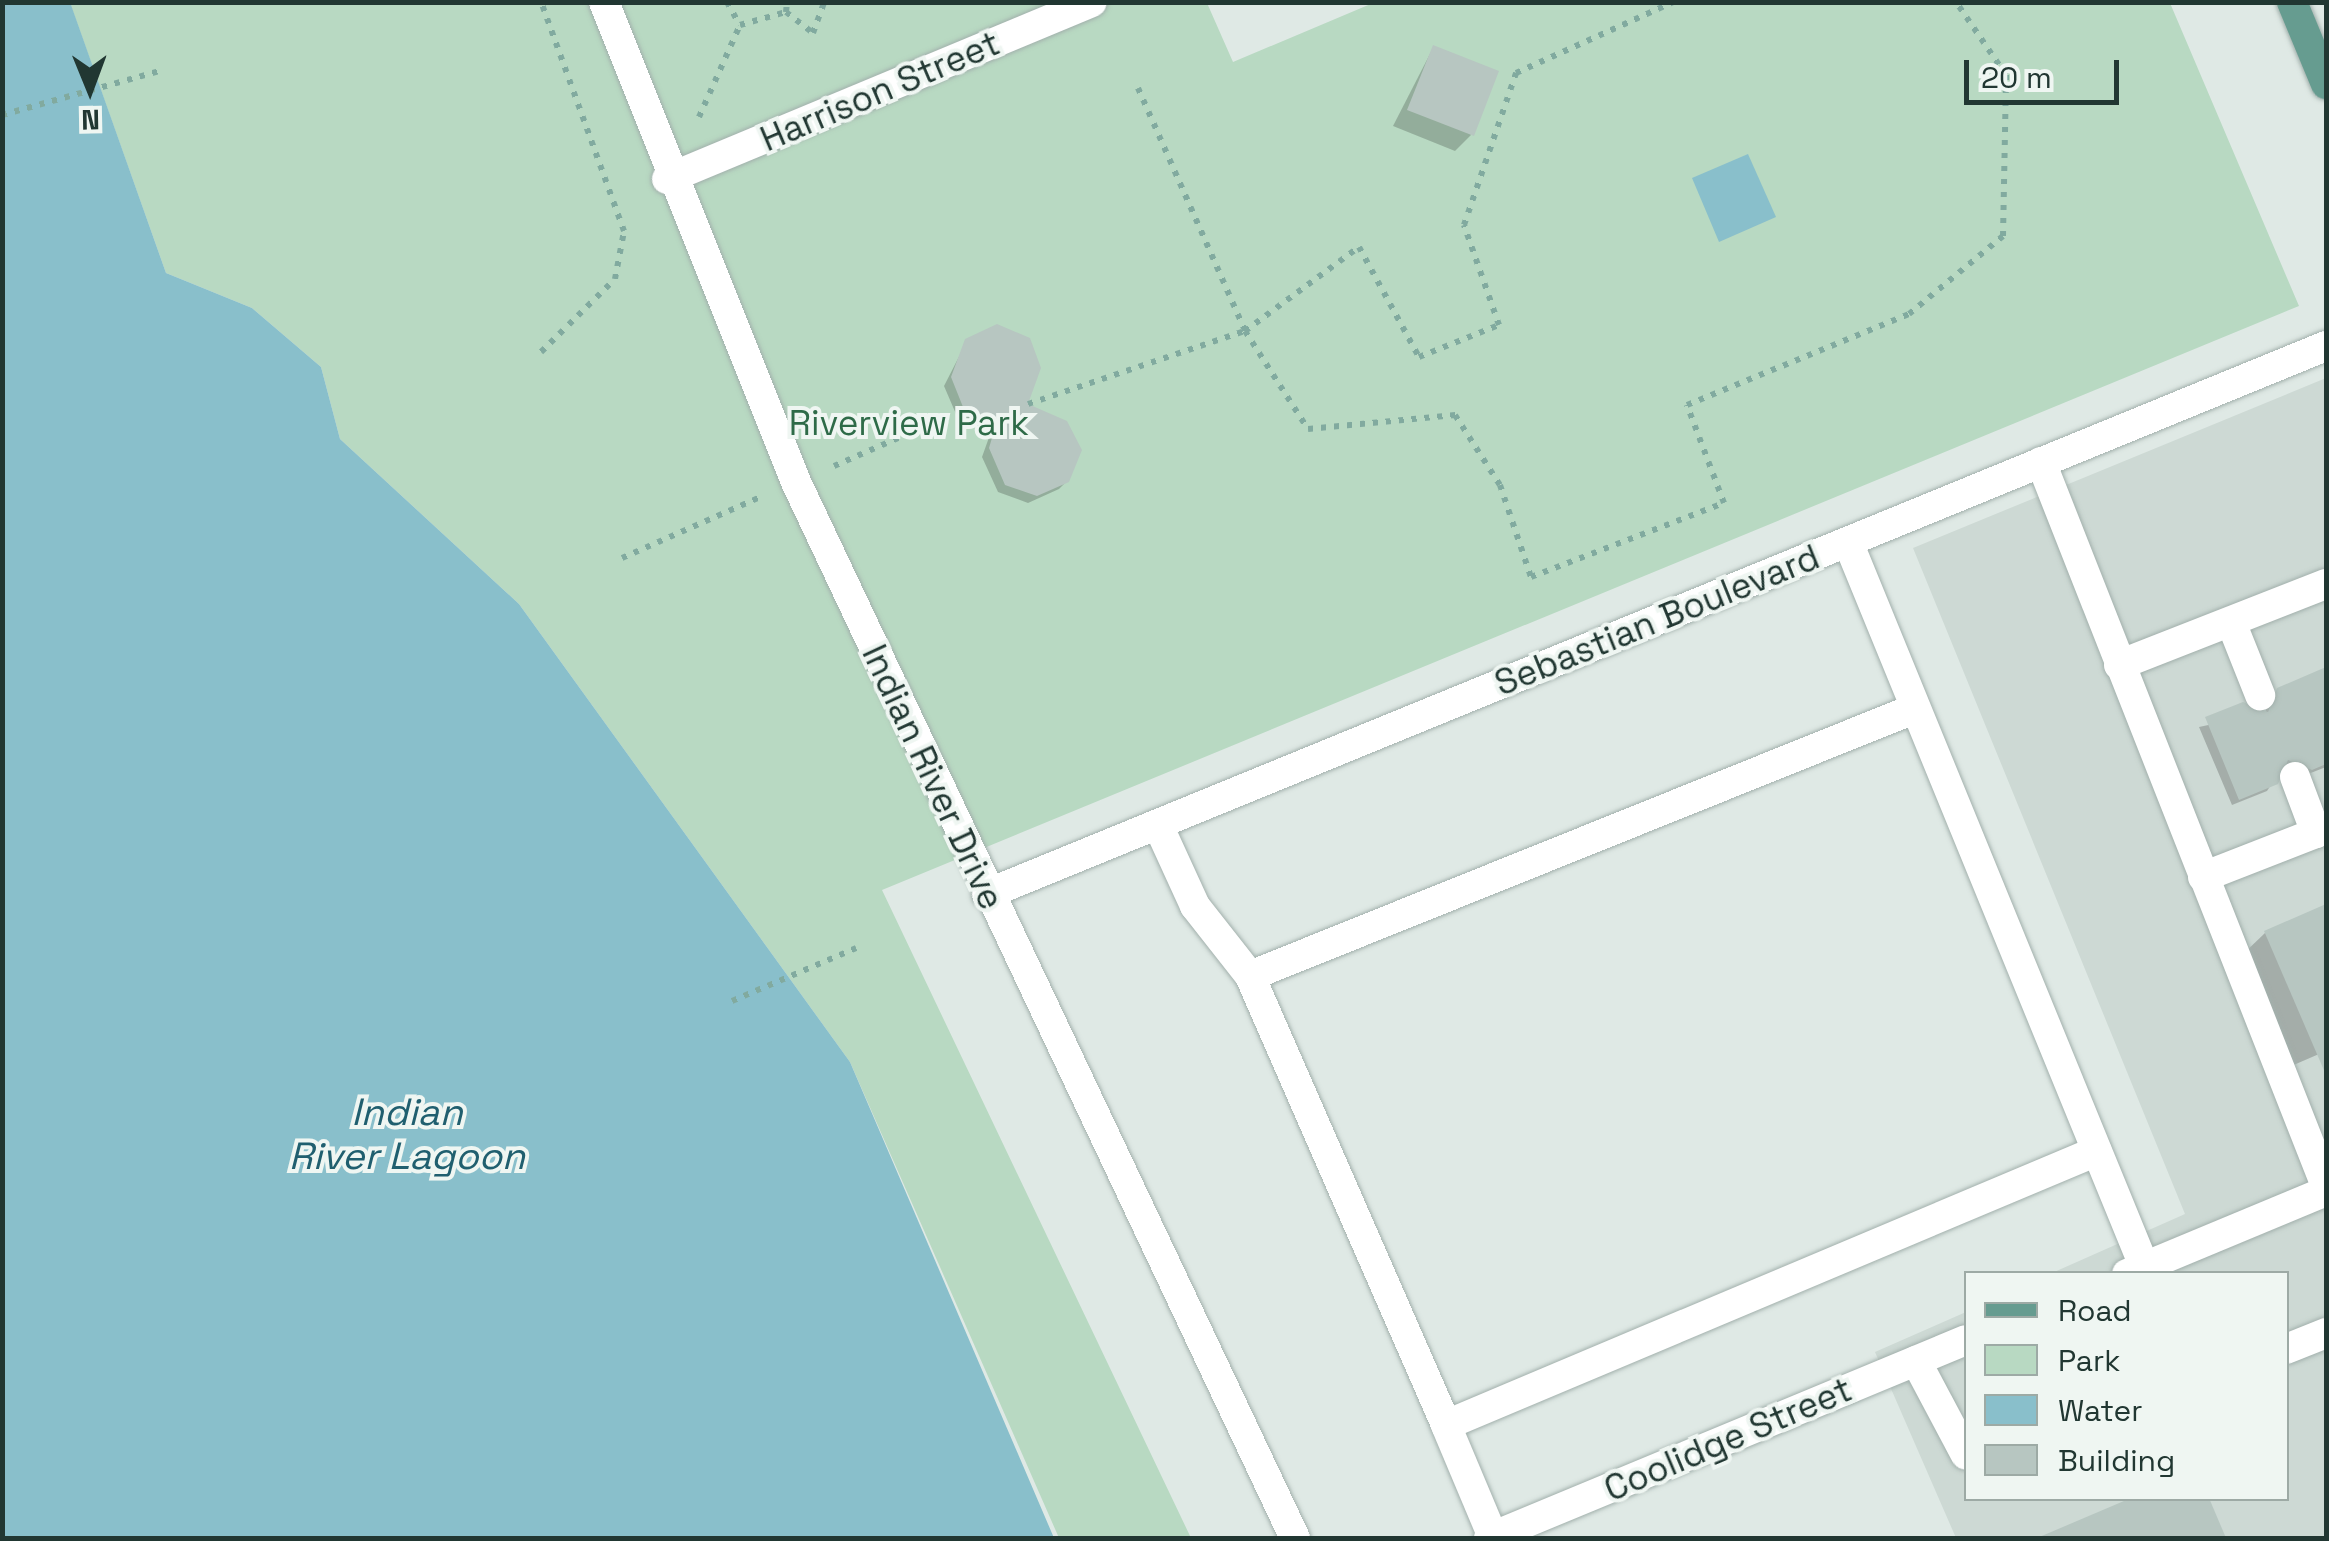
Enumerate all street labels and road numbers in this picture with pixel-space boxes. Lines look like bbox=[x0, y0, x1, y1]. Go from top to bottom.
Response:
street label: Harrison Street bbox=[754, 22, 1006, 160]
street label: Sebastian Boulevard bbox=[1489, 536, 1825, 704]
street label: Indian River Drive bbox=[853, 638, 1013, 916]
street label: Coolidge Street bbox=[1598, 1368, 1858, 1510]

